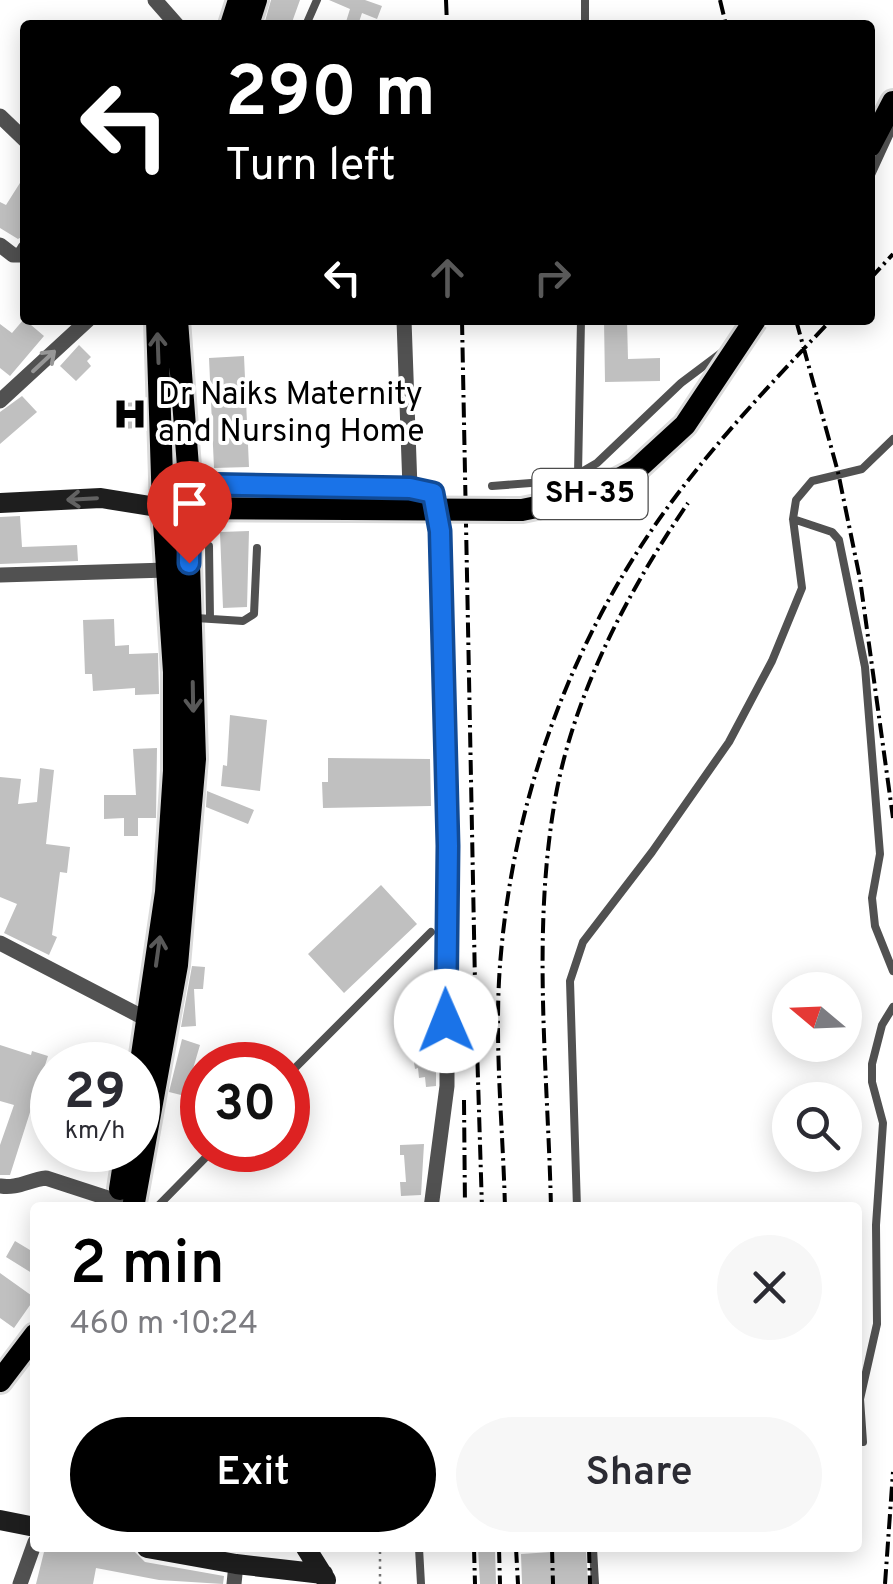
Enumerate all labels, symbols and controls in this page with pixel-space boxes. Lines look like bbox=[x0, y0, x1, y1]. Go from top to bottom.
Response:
text: 290 m bbox=[225, 52, 436, 141]
icon: left bbox=[60, 60, 190, 190]
text: Turn left bbox=[225, 139, 396, 196]
icon: left bbox=[315, 250, 370, 305]
icon: ahead bbox=[420, 250, 475, 305]
icon: right bbox=[525, 250, 580, 305]
one-way arrow bbox=[148, 332, 167, 364]
one-way arrow bbox=[31, 349, 56, 372]
place label: Dr Naiks Maternity and Nursing Home bbox=[158, 376, 424, 453]
hospital icon: Dr Naiks Maternity and Nursing Home bbox=[111, 395, 149, 433]
pin bbox=[147, 461, 232, 564]
road number: SH-35 bbox=[532, 469, 648, 519]
icon: arrive bbox=[162, 476, 217, 531]
one-way arrow bbox=[66, 490, 98, 509]
one-way arrow bbox=[184, 680, 203, 712]
one-way arrow bbox=[149, 936, 167, 968]
position arrow bbox=[394, 969, 498, 1073]
north arrow bbox=[772, 972, 862, 1062]
map controls bbox=[772, 972, 862, 1172]
speed limit sign: 30 bbox=[180, 1042, 310, 1172]
text: 29 bbox=[64, 1063, 126, 1126]
button: search bbox=[772, 1082, 862, 1172]
text: km/h bbox=[65, 1116, 125, 1148]
text: 2 min bbox=[70, 1229, 225, 1305]
button: close bbox=[717, 1235, 822, 1340]
text: 460 m · 10:24 bbox=[70, 1305, 258, 1345]
button: Exit bbox=[70, 1417, 436, 1532]
button: Share bbox=[456, 1417, 822, 1532]

